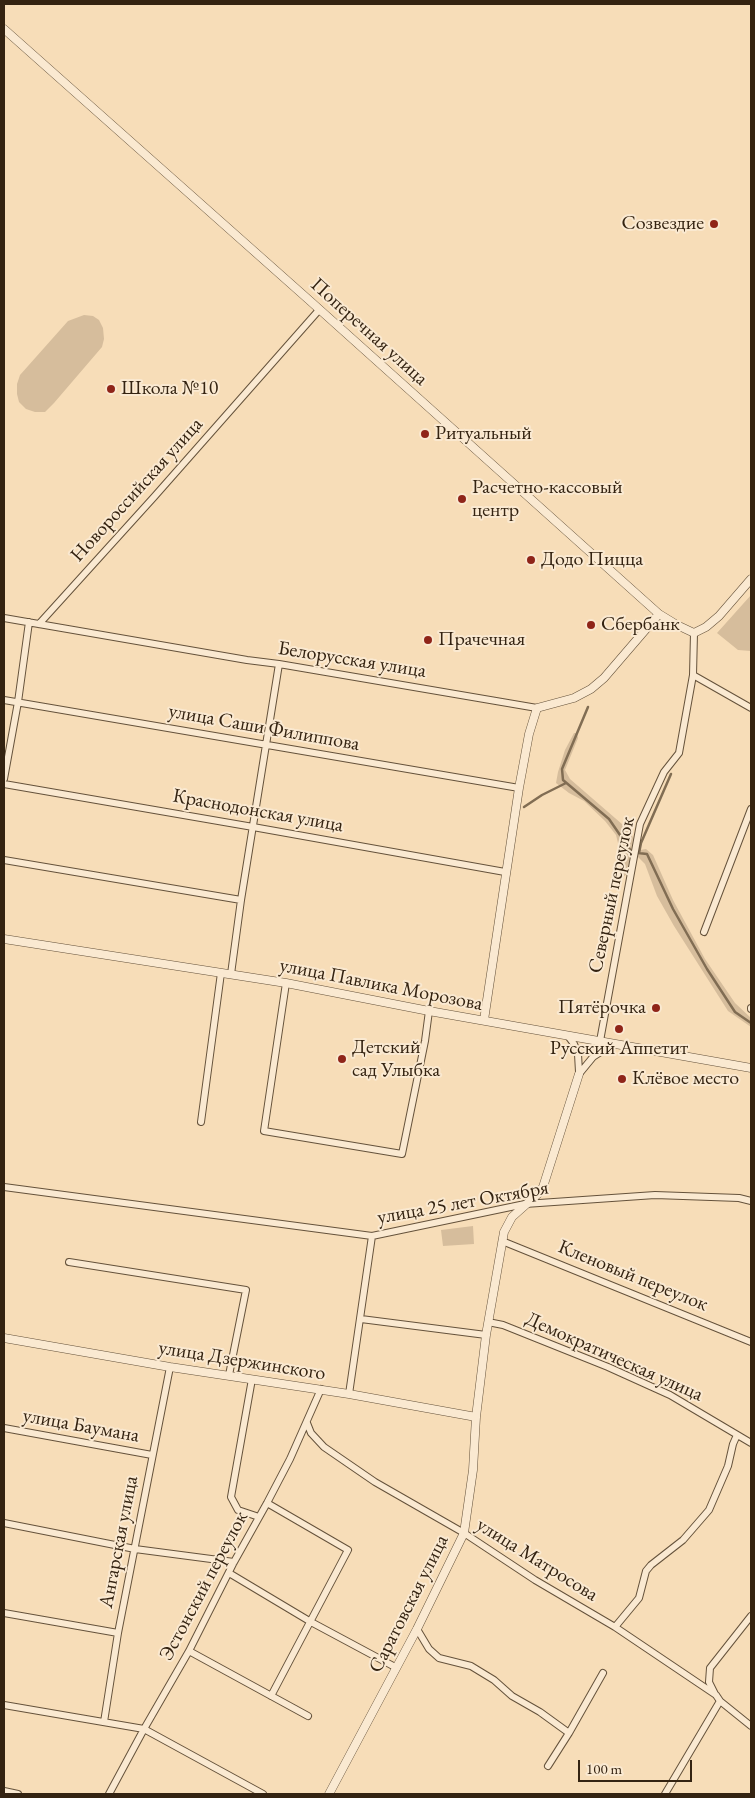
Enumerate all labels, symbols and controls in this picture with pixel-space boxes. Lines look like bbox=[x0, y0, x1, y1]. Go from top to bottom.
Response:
place label: Созвездие bbox=[621, 212, 704, 236]
marker: Созвездие bbox=[708, 218, 720, 230]
street label: Поперечная улица bbox=[305, 273, 433, 391]
place label: Школа №10 bbox=[121, 377, 218, 401]
marker: Школа №10 bbox=[105, 383, 117, 395]
street label: Новороссийская улица bbox=[66, 413, 208, 567]
place label: Ритуальный bbox=[435, 422, 532, 446]
marker: Ритуальный bbox=[419, 428, 431, 440]
place label: Расчетно-кассовый центр bbox=[472, 476, 623, 523]
marker: Расчетно-кассовый центр bbox=[456, 493, 468, 505]
place label: Додо Пицца bbox=[541, 548, 643, 572]
marker: Додо Пицца bbox=[525, 554, 537, 566]
place label: Сбербанк bbox=[601, 613, 680, 637]
marker: Сбербанк bbox=[585, 619, 597, 631]
place label: Прачечная bbox=[438, 628, 525, 652]
marker: Прачечная bbox=[422, 634, 434, 646]
street label: Белорусская улица bbox=[276, 636, 428, 684]
street label: улица Саши Филиппова bbox=[167, 699, 361, 757]
street label: Краснодонская улица bbox=[171, 784, 345, 838]
street label: Северный переулок bbox=[584, 815, 640, 975]
street label: улица Павлика Морозова bbox=[277, 954, 485, 1016]
place label: Пятёрочка bbox=[558, 996, 646, 1020]
marker: Пятёрочка bbox=[650, 1002, 662, 1014]
marker: Русский Аппетит bbox=[613, 1023, 625, 1035]
place label: Детский сад Улыбка bbox=[352, 1036, 440, 1083]
place label: Русский Аппетит bbox=[550, 1037, 688, 1061]
marker: Детский сад Улыбка bbox=[336, 1053, 348, 1065]
place label: Клёвое место bbox=[632, 1067, 739, 1091]
marker: Клёвое место bbox=[616, 1073, 628, 1085]
street label: улица 25 лет Октября bbox=[376, 1176, 550, 1230]
street label: Кленовый переулок bbox=[555, 1235, 711, 1317]
street label: Демократическая улица bbox=[521, 1307, 707, 1407]
street label: улица Дзержинского bbox=[157, 1336, 327, 1386]
street label: улица Баумана bbox=[21, 1404, 141, 1448]
street label: Ангарская улица bbox=[94, 1474, 144, 1610]
street label: Эстонский переулок bbox=[155, 1507, 253, 1665]
street label: улица Матросова bbox=[472, 1513, 602, 1607]
street label: Саратовская улица bbox=[364, 1531, 454, 1677]
scale bar bbox=[580, 1750, 694, 1782]
text: 100 m bbox=[586, 1759, 622, 1778]

